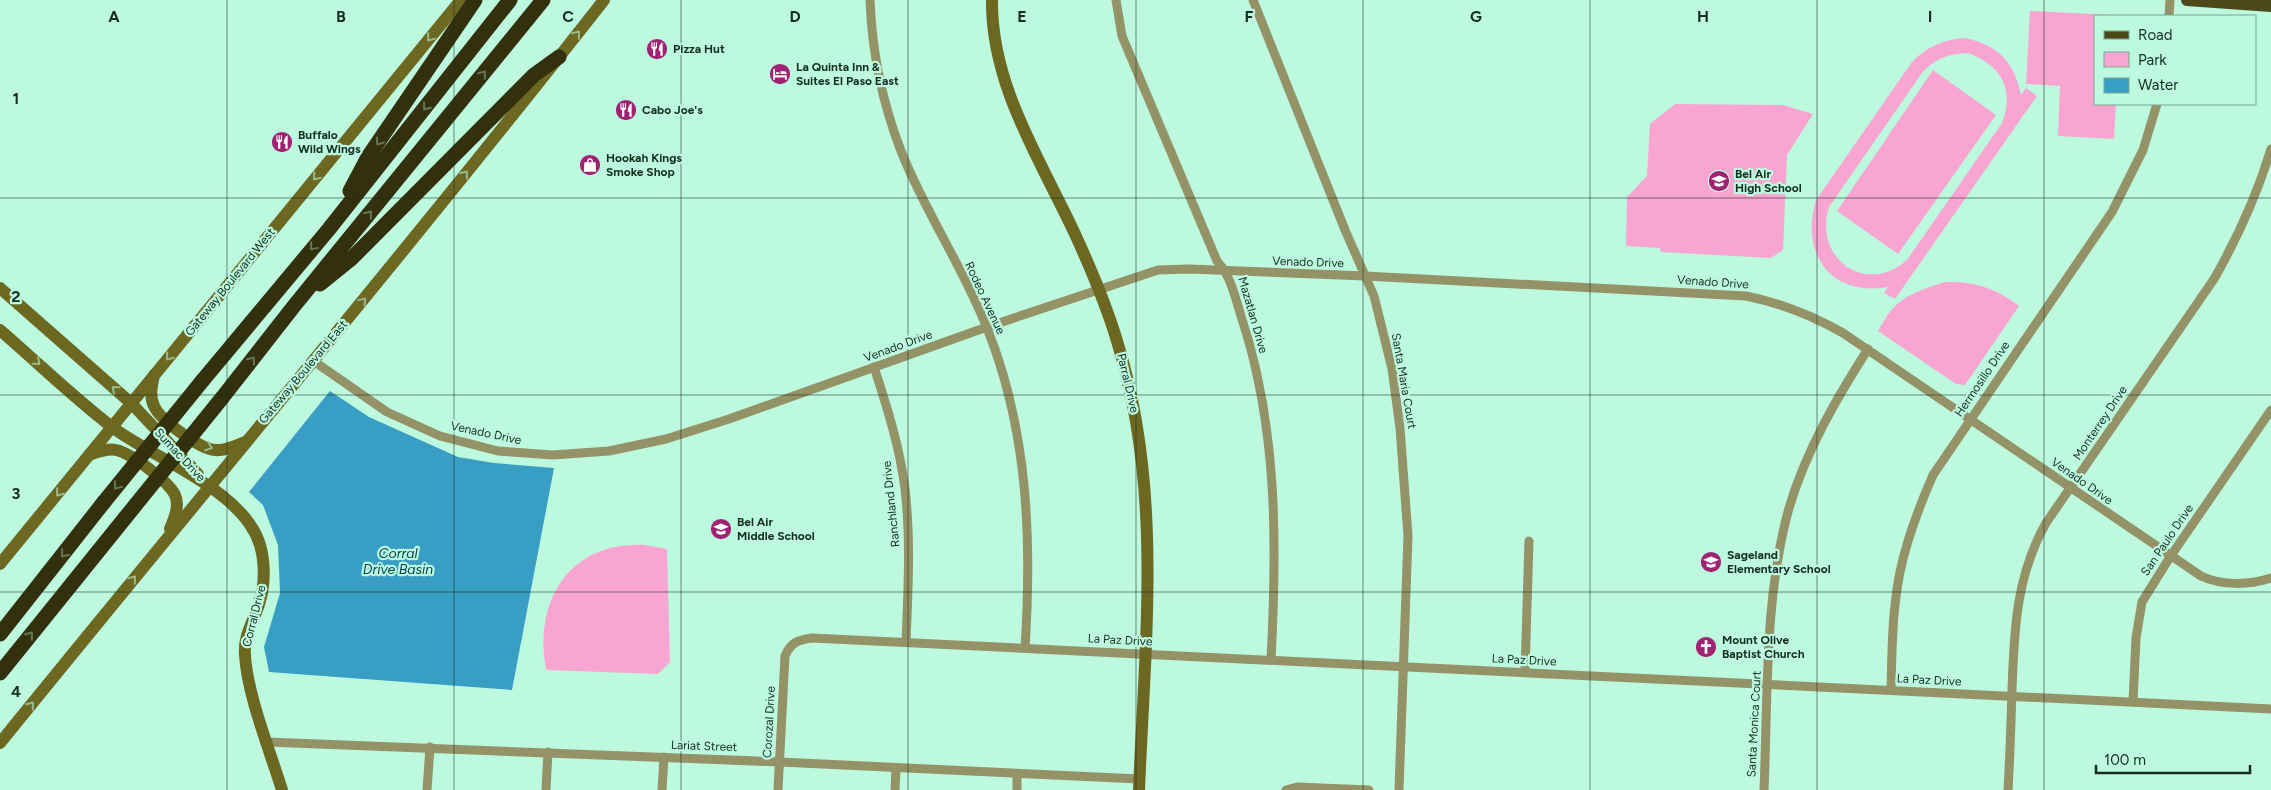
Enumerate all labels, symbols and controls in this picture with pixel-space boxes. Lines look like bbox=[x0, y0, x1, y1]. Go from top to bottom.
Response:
text: A bbox=[108, 7, 120, 26]
text: B bbox=[336, 7, 346, 26]
text: C bbox=[562, 7, 574, 26]
text: D bbox=[789, 7, 801, 26]
text: E bbox=[1017, 7, 1027, 26]
text: F bbox=[1245, 7, 1254, 26]
text: G bbox=[1470, 7, 1482, 26]
text: H bbox=[1697, 7, 1709, 26]
text: I bbox=[1928, 7, 1932, 26]
legend bbox=[2094, 15, 2256, 105]
text: Road bbox=[2138, 26, 2173, 44]
one-way arrow bbox=[572, 30, 581, 39]
one-way arrow bbox=[427, 32, 436, 41]
restaurant icon: Pizza Hut bbox=[645, 37, 669, 61]
place label: Pizza Hut bbox=[673, 42, 725, 56]
text: Park bbox=[2138, 51, 2167, 69]
place label: La Quinta Inn & Suites El Paso East bbox=[796, 60, 899, 88]
hotel icon: La Quinta Inn & Suites El Paso East bbox=[768, 62, 792, 86]
one-way arrow bbox=[477, 71, 485, 80]
text: Water bbox=[2138, 76, 2178, 94]
text: 1 bbox=[13, 89, 19, 108]
restaurant icon: Cabo Joe's bbox=[614, 98, 638, 122]
one-way arrow bbox=[423, 101, 431, 110]
place label: Cabo Joe's bbox=[642, 103, 703, 117]
place label: Buffalo Wild Wings bbox=[298, 128, 361, 156]
restaurant icon: Buffalo Wild Wings bbox=[270, 130, 294, 154]
one-way arrow bbox=[376, 136, 385, 146]
place label: Hookah Kings Smoke Shop bbox=[606, 151, 682, 179]
shop icon: Hookah Kings Smoke Shop bbox=[578, 153, 602, 177]
place label: Bel Air High School bbox=[1735, 167, 1802, 195]
school or university icon: Bel Air High School bbox=[1707, 169, 1731, 193]
one-way arrow bbox=[314, 171, 322, 180]
one-way arrow bbox=[460, 171, 469, 180]
one-way arrow bbox=[363, 211, 371, 220]
street label: Gateway Boulevard West bbox=[182, 225, 278, 339]
one-way arrow bbox=[310, 242, 319, 251]
street label: Venado Drive bbox=[1272, 254, 1345, 270]
street label: Rodeo Avenue bbox=[962, 259, 1008, 337]
street label: Venado Drive bbox=[1677, 273, 1750, 292]
street label: Mazatlan Drive bbox=[1235, 275, 1271, 355]
text: 2 bbox=[11, 287, 21, 306]
one-way arrow bbox=[357, 297, 366, 306]
street label: Gateway Boulevard East bbox=[256, 317, 351, 426]
street label: Venado Drive bbox=[862, 327, 935, 365]
street label: Santa Maria Court bbox=[1389, 332, 1419, 430]
street label: Hermosillo Drive bbox=[1952, 338, 2013, 419]
one-way arrow bbox=[166, 351, 174, 360]
street label: Parral Drive bbox=[1114, 352, 1142, 414]
one-way arrow bbox=[31, 356, 40, 365]
one-way arrow bbox=[246, 356, 255, 366]
street label: Monterrey Drive bbox=[2070, 383, 2130, 463]
one-way arrow bbox=[112, 386, 121, 395]
street label: Venado Drive bbox=[449, 419, 523, 447]
street label: Sumac Drive bbox=[152, 426, 208, 485]
one-way arrow bbox=[204, 441, 212, 451]
street label: Venado Drive bbox=[2049, 455, 2116, 508]
street label: Ranchland Drive bbox=[879, 460, 902, 548]
one-way arrow bbox=[115, 480, 123, 489]
text: 3 bbox=[12, 484, 21, 503]
one-way arrow bbox=[55, 487, 64, 496]
street label: San Paulo Drive bbox=[2138, 501, 2196, 578]
place label: Bel Air Middle School bbox=[737, 515, 815, 543]
school or university icon: Bel Air Middle School bbox=[709, 517, 733, 541]
water label: Corral Drive Basin bbox=[363, 545, 433, 578]
one-way arrow bbox=[61, 548, 69, 557]
place label: Sageland Elementary School bbox=[1727, 548, 1831, 576]
school or university icon: Sageland Elementary School bbox=[1699, 550, 1723, 574]
one-way arrow bbox=[128, 576, 136, 585]
street label: Corral Drive bbox=[240, 583, 269, 648]
street label: La Paz Drive bbox=[1087, 631, 1153, 649]
one-way arrow bbox=[25, 632, 33, 641]
place label: Mount Olive Baptist Church bbox=[1722, 633, 1805, 661]
church icon: Mount Olive Baptist Church bbox=[1694, 635, 1718, 659]
street label: La Paz Drive bbox=[1491, 651, 1557, 669]
street label: Santa Monica Court bbox=[1744, 670, 1764, 778]
street label: La Paz Drive bbox=[1896, 671, 1962, 689]
text: 4 bbox=[11, 682, 21, 701]
street label: Corozal Drive bbox=[760, 685, 778, 758]
one-way arrow bbox=[25, 702, 33, 711]
street label: Lariat Street bbox=[671, 738, 738, 754]
scale bar bbox=[2096, 742, 2250, 774]
text: 100 m bbox=[2104, 751, 2146, 769]

